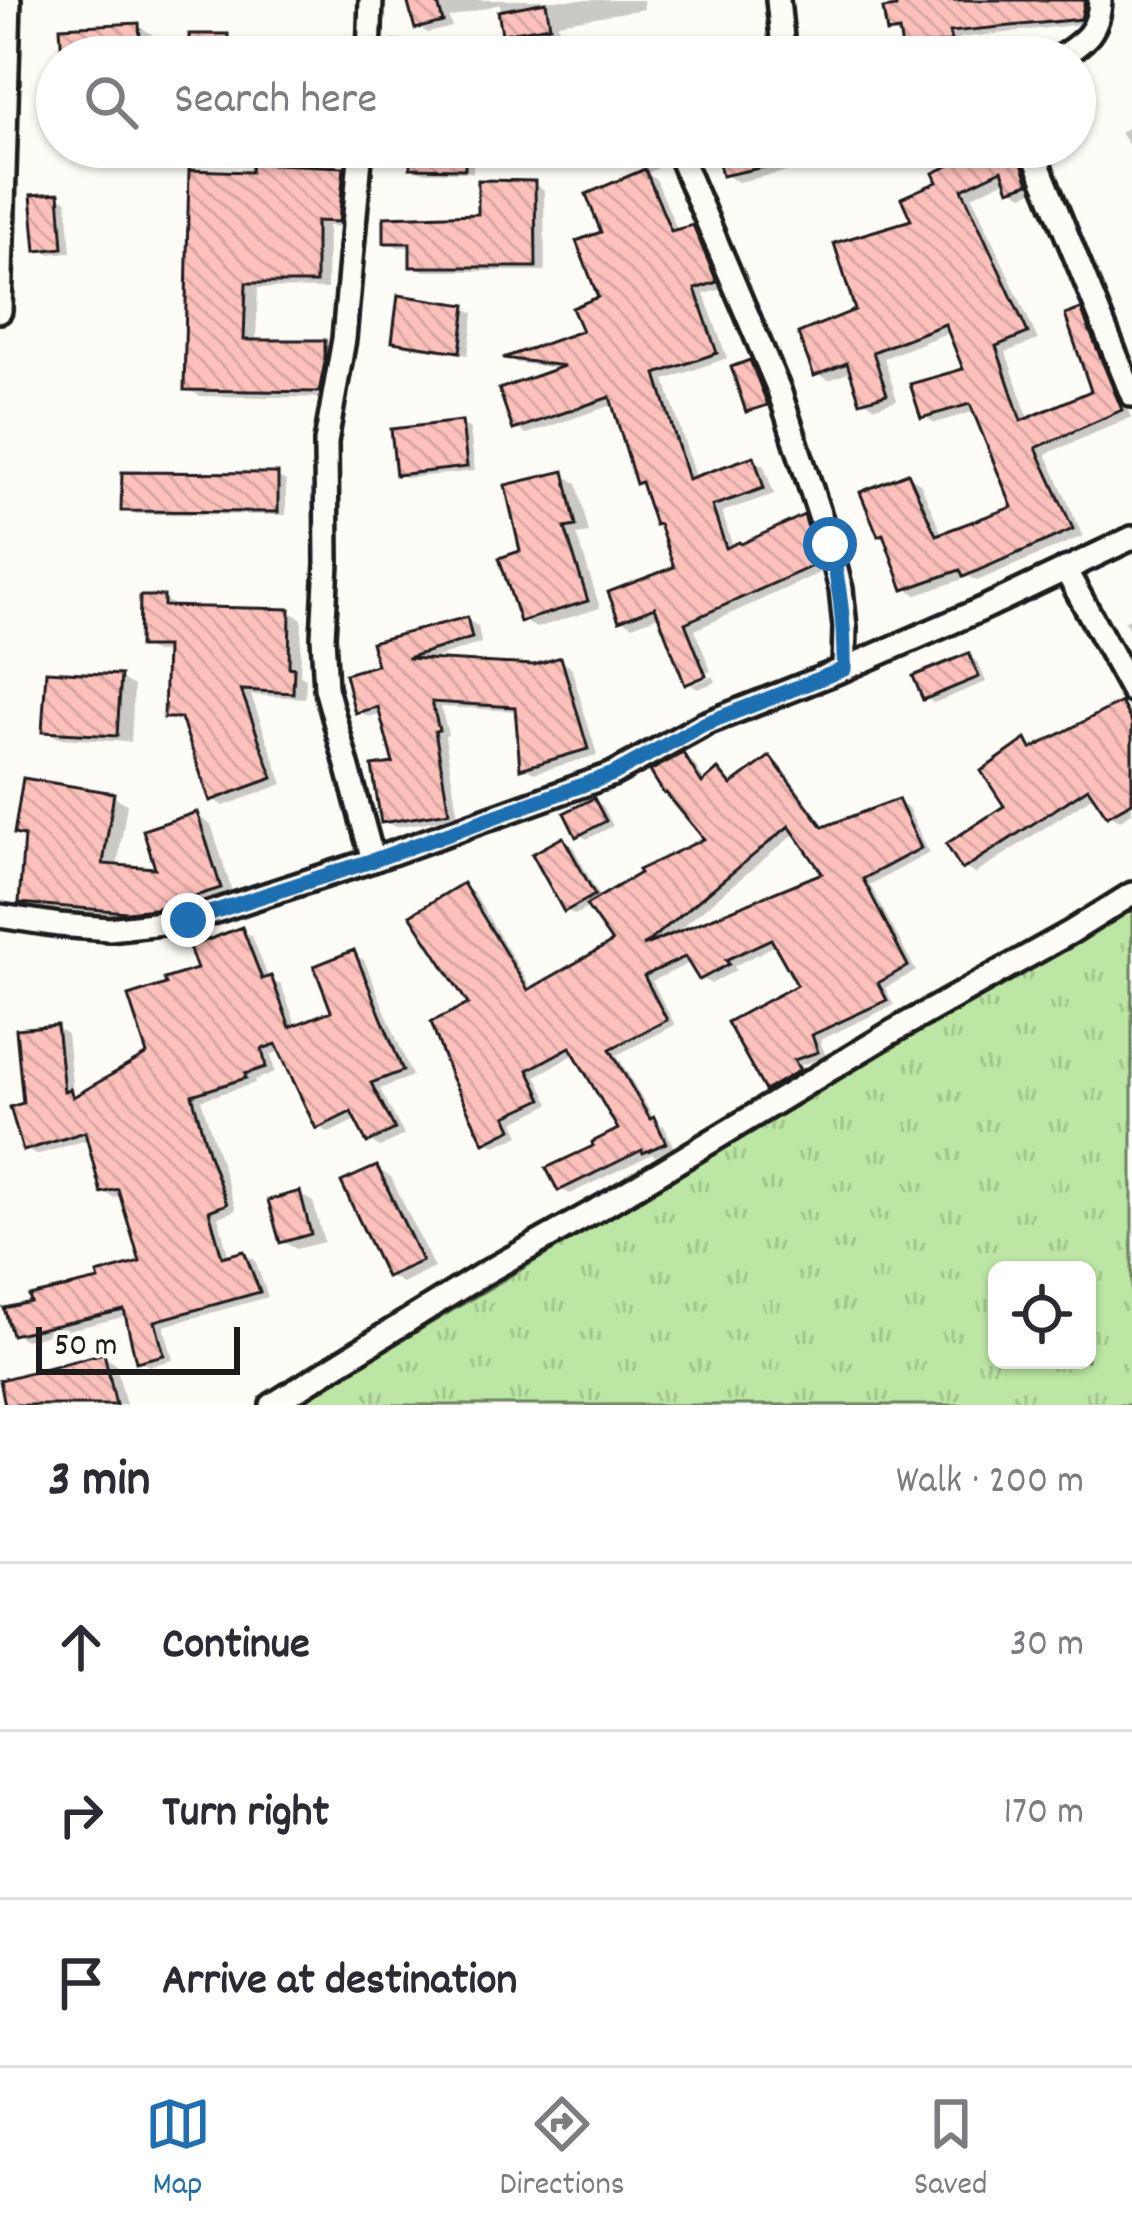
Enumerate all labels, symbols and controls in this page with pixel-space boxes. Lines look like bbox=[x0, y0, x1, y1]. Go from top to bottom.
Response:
search box bbox=[36, 36, 1096, 168]
icon: search bbox=[78, 69, 144, 135]
text: Search here bbox=[174, 70, 377, 134]
route start bbox=[803, 517, 857, 571]
route end bbox=[161, 893, 215, 947]
map controls bbox=[988, 1261, 1096, 1369]
button: locate bbox=[988, 1261, 1096, 1369]
scale bar bbox=[36, 1321, 240, 1374]
text: 50 m bbox=[54, 1324, 118, 1371]
text: 3 min bbox=[48, 1447, 150, 1519]
text: Walk · 200 m bbox=[896, 1456, 1084, 1511]
icon: ahead bbox=[48, 1614, 114, 1680]
text: Continue bbox=[162, 1615, 310, 1679]
text: 30 m bbox=[1010, 1619, 1084, 1674]
icon: right bbox=[48, 1782, 114, 1848]
text: Turn right bbox=[162, 1783, 329, 1847]
text: 170 m bbox=[1004, 1787, 1084, 1842]
icon: arrive bbox=[48, 1950, 114, 2016]
text: Arrive at destination bbox=[162, 1951, 517, 2015]
tab: Map bbox=[145, 2091, 211, 2210]
tab: Directions bbox=[500, 2091, 625, 2210]
tab: Saved bbox=[914, 2091, 987, 2210]

